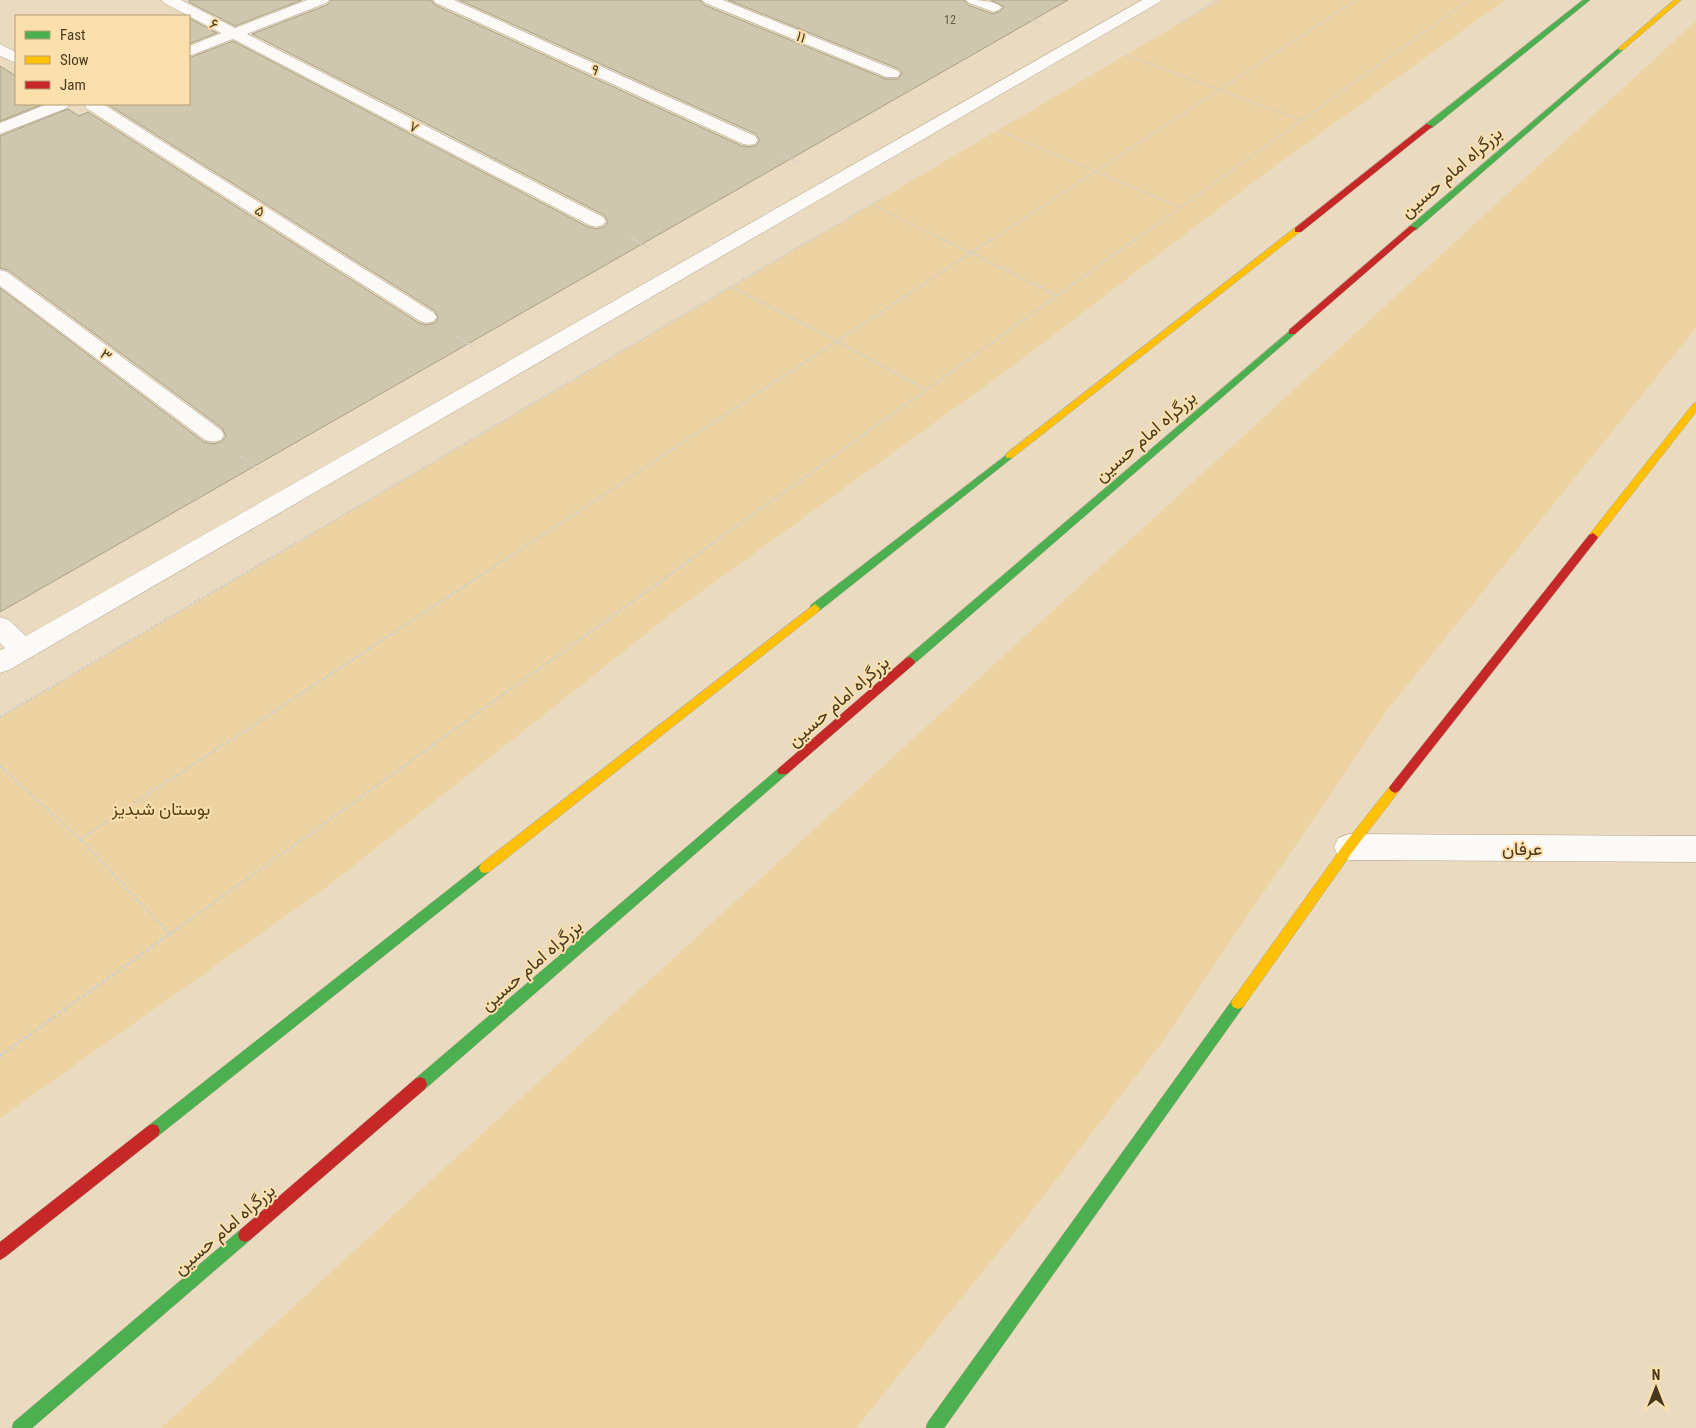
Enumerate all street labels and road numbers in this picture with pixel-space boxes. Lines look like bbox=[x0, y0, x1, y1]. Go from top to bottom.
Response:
street label: ۶ bbox=[207, 14, 221, 34]
street label: ۱۱ bbox=[794, 27, 808, 47]
street label: ۹ bbox=[588, 60, 602, 80]
street label: ۷ bbox=[406, 117, 422, 137]
street label: بزرگراه امام حسین bbox=[1396, 122, 1507, 223]
street label: ۵ bbox=[251, 201, 269, 221]
street label: ۳ bbox=[97, 345, 115, 365]
street label: بزرگراه امام حسین bbox=[1090, 386, 1201, 487]
street label: بزرگراه امام حسین bbox=[783, 651, 894, 752]
street label: عرفان bbox=[1502, 838, 1542, 860]
street label: بزرگراه امام حسین bbox=[476, 915, 587, 1016]
street label: بزرگراه امام حسین bbox=[169, 1179, 280, 1280]

